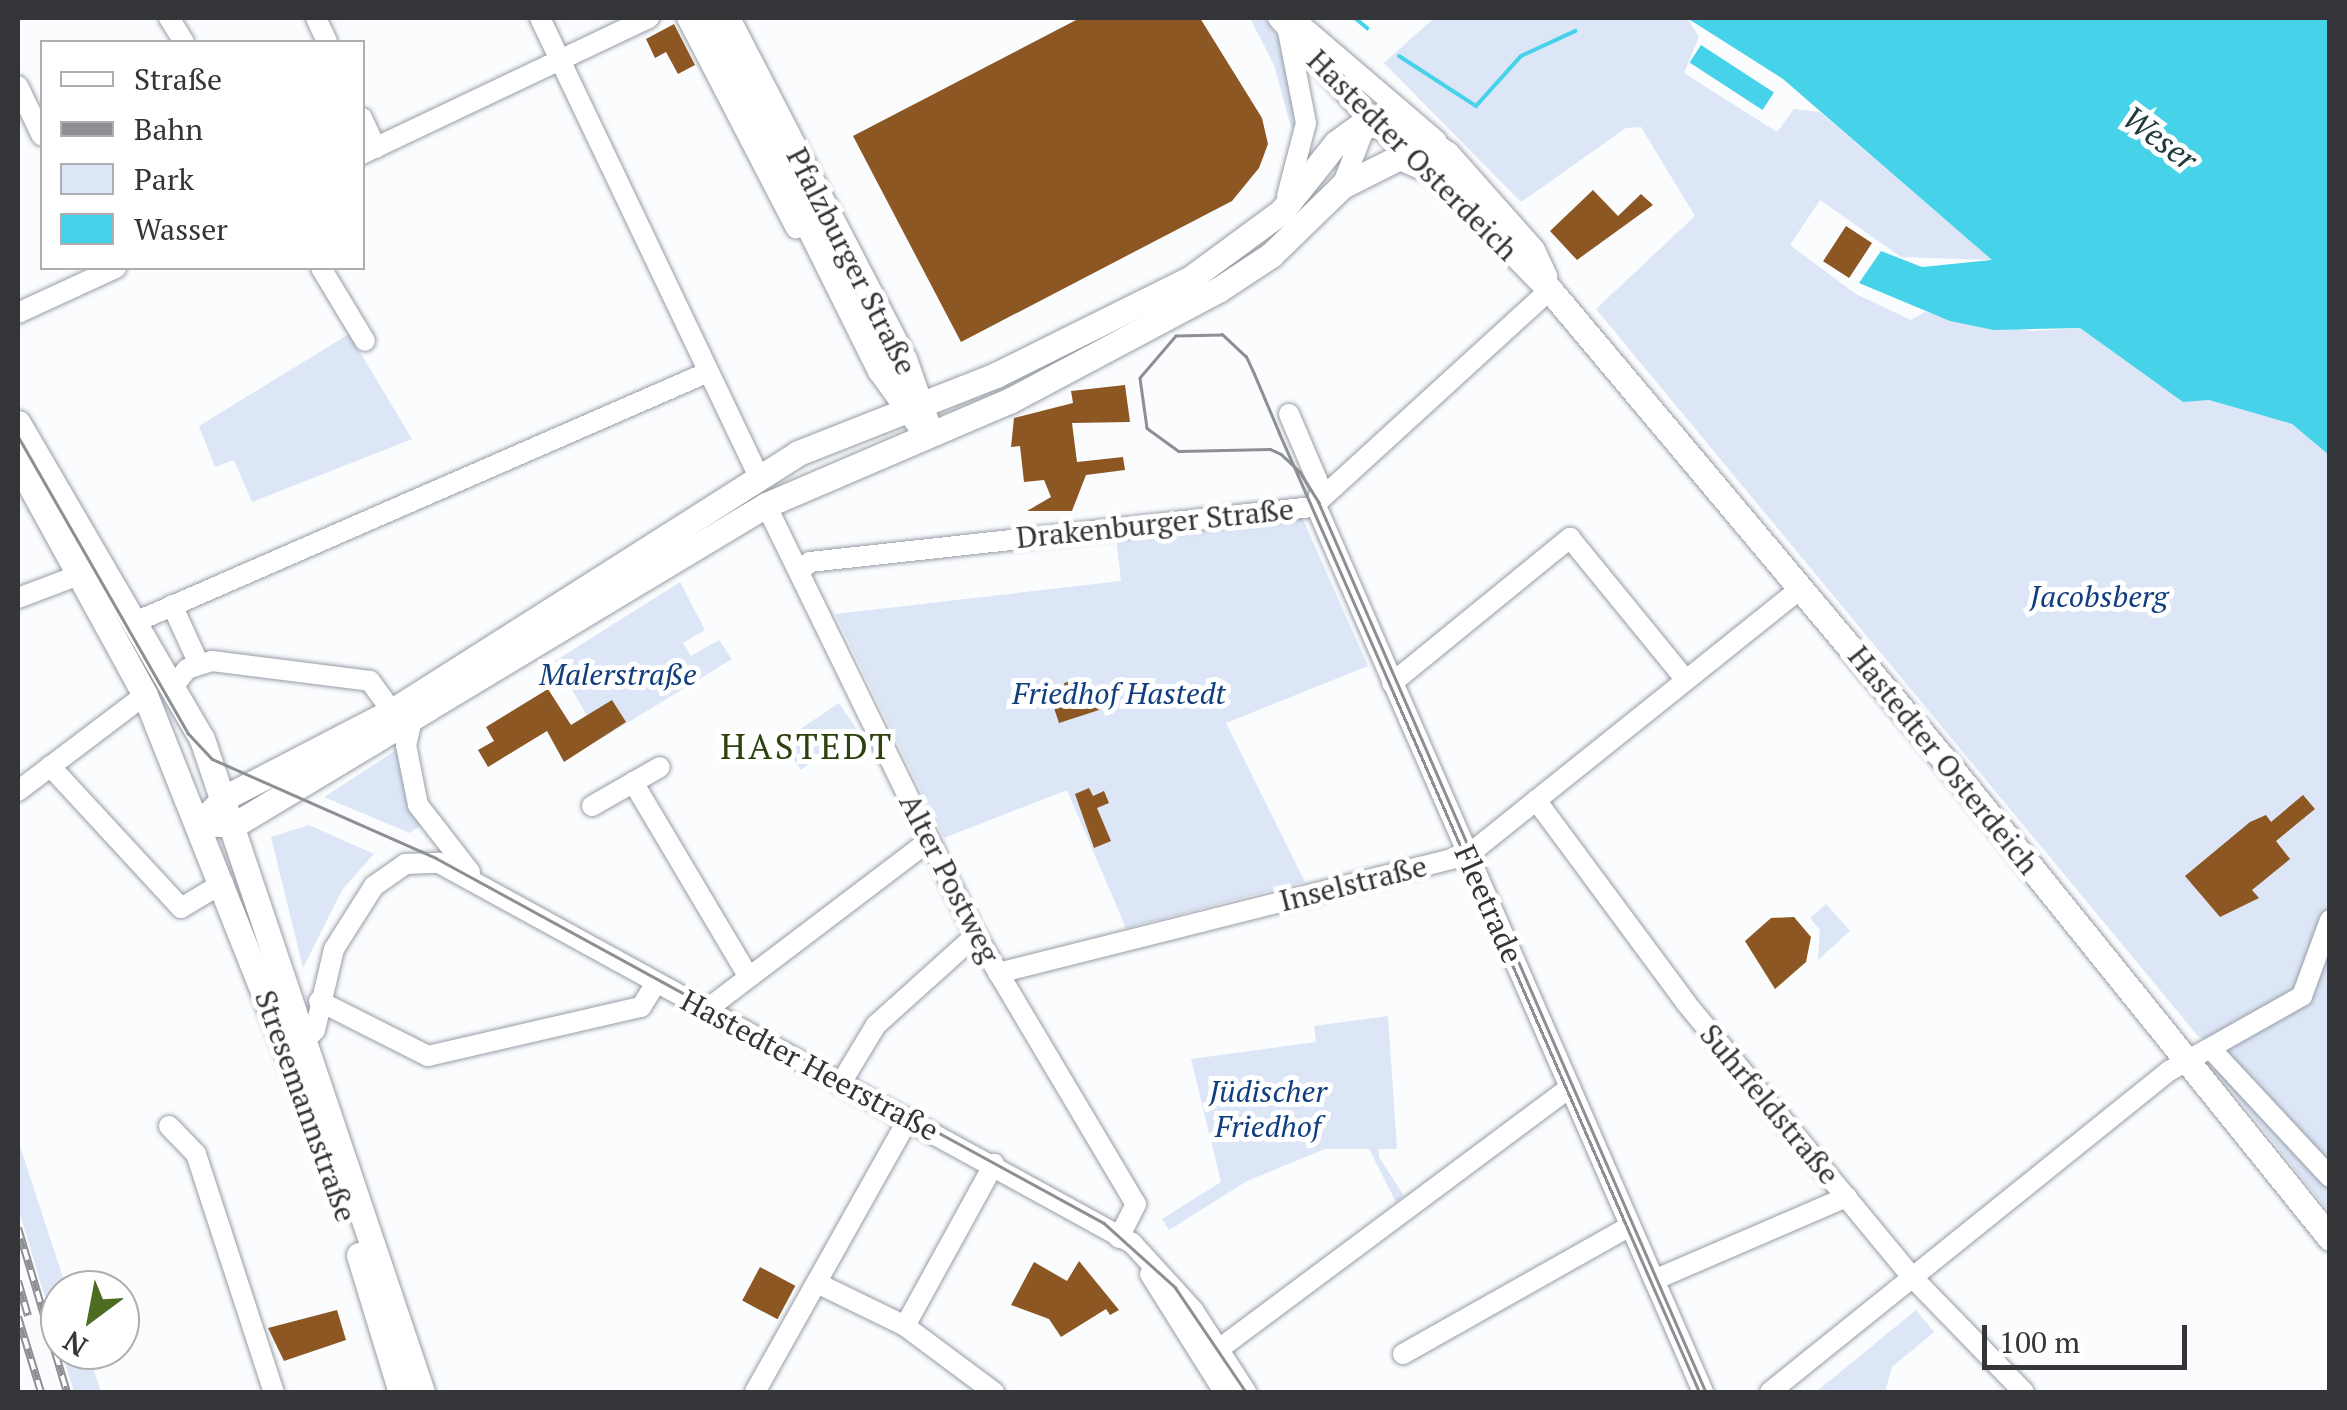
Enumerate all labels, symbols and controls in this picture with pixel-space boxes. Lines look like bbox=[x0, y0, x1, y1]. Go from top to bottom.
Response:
legend bbox=[40, 40, 365, 270]
street label: Hastedter Osterdeich bbox=[1300, 42, 1526, 268]
text: Straße bbox=[134, 59, 222, 99]
water label: Weser bbox=[2115, 98, 2205, 178]
text: Bahn bbox=[134, 109, 203, 149]
street label: Pfalzburger Straße bbox=[779, 142, 925, 380]
text: Park bbox=[134, 159, 194, 199]
text: Wasser bbox=[134, 209, 228, 249]
street label: Drakenburger Straße bbox=[1014, 491, 1296, 555]
park label: Jacobsberg bbox=[2030, 578, 2168, 614]
street label: Hastedter Osterdeich bbox=[1841, 639, 2047, 881]
park label: Malerstraße bbox=[539, 656, 697, 692]
park label: Friedhof Hastedt bbox=[1012, 675, 1226, 711]
district label: HASTEDT bbox=[720, 725, 894, 767]
street label: Alter Postweg bbox=[892, 788, 1008, 968]
street label: Fleetrade bbox=[1447, 840, 1531, 968]
street label: Inselstraße bbox=[1276, 847, 1430, 919]
street label: Hastedter Heerstraße bbox=[675, 982, 945, 1148]
street label: Stresemannstraße bbox=[247, 985, 365, 1227]
street label: Suhrfeldstraße bbox=[1693, 1017, 1847, 1191]
park label: Jüdischer Friedhof bbox=[1209, 1073, 1327, 1144]
north arrow bbox=[40, 1270, 140, 1370]
scale bar bbox=[1987, 1305, 2192, 1367]
text: 100 m bbox=[1999, 1322, 2080, 1362]
text: N bbox=[56, 1323, 94, 1365]

